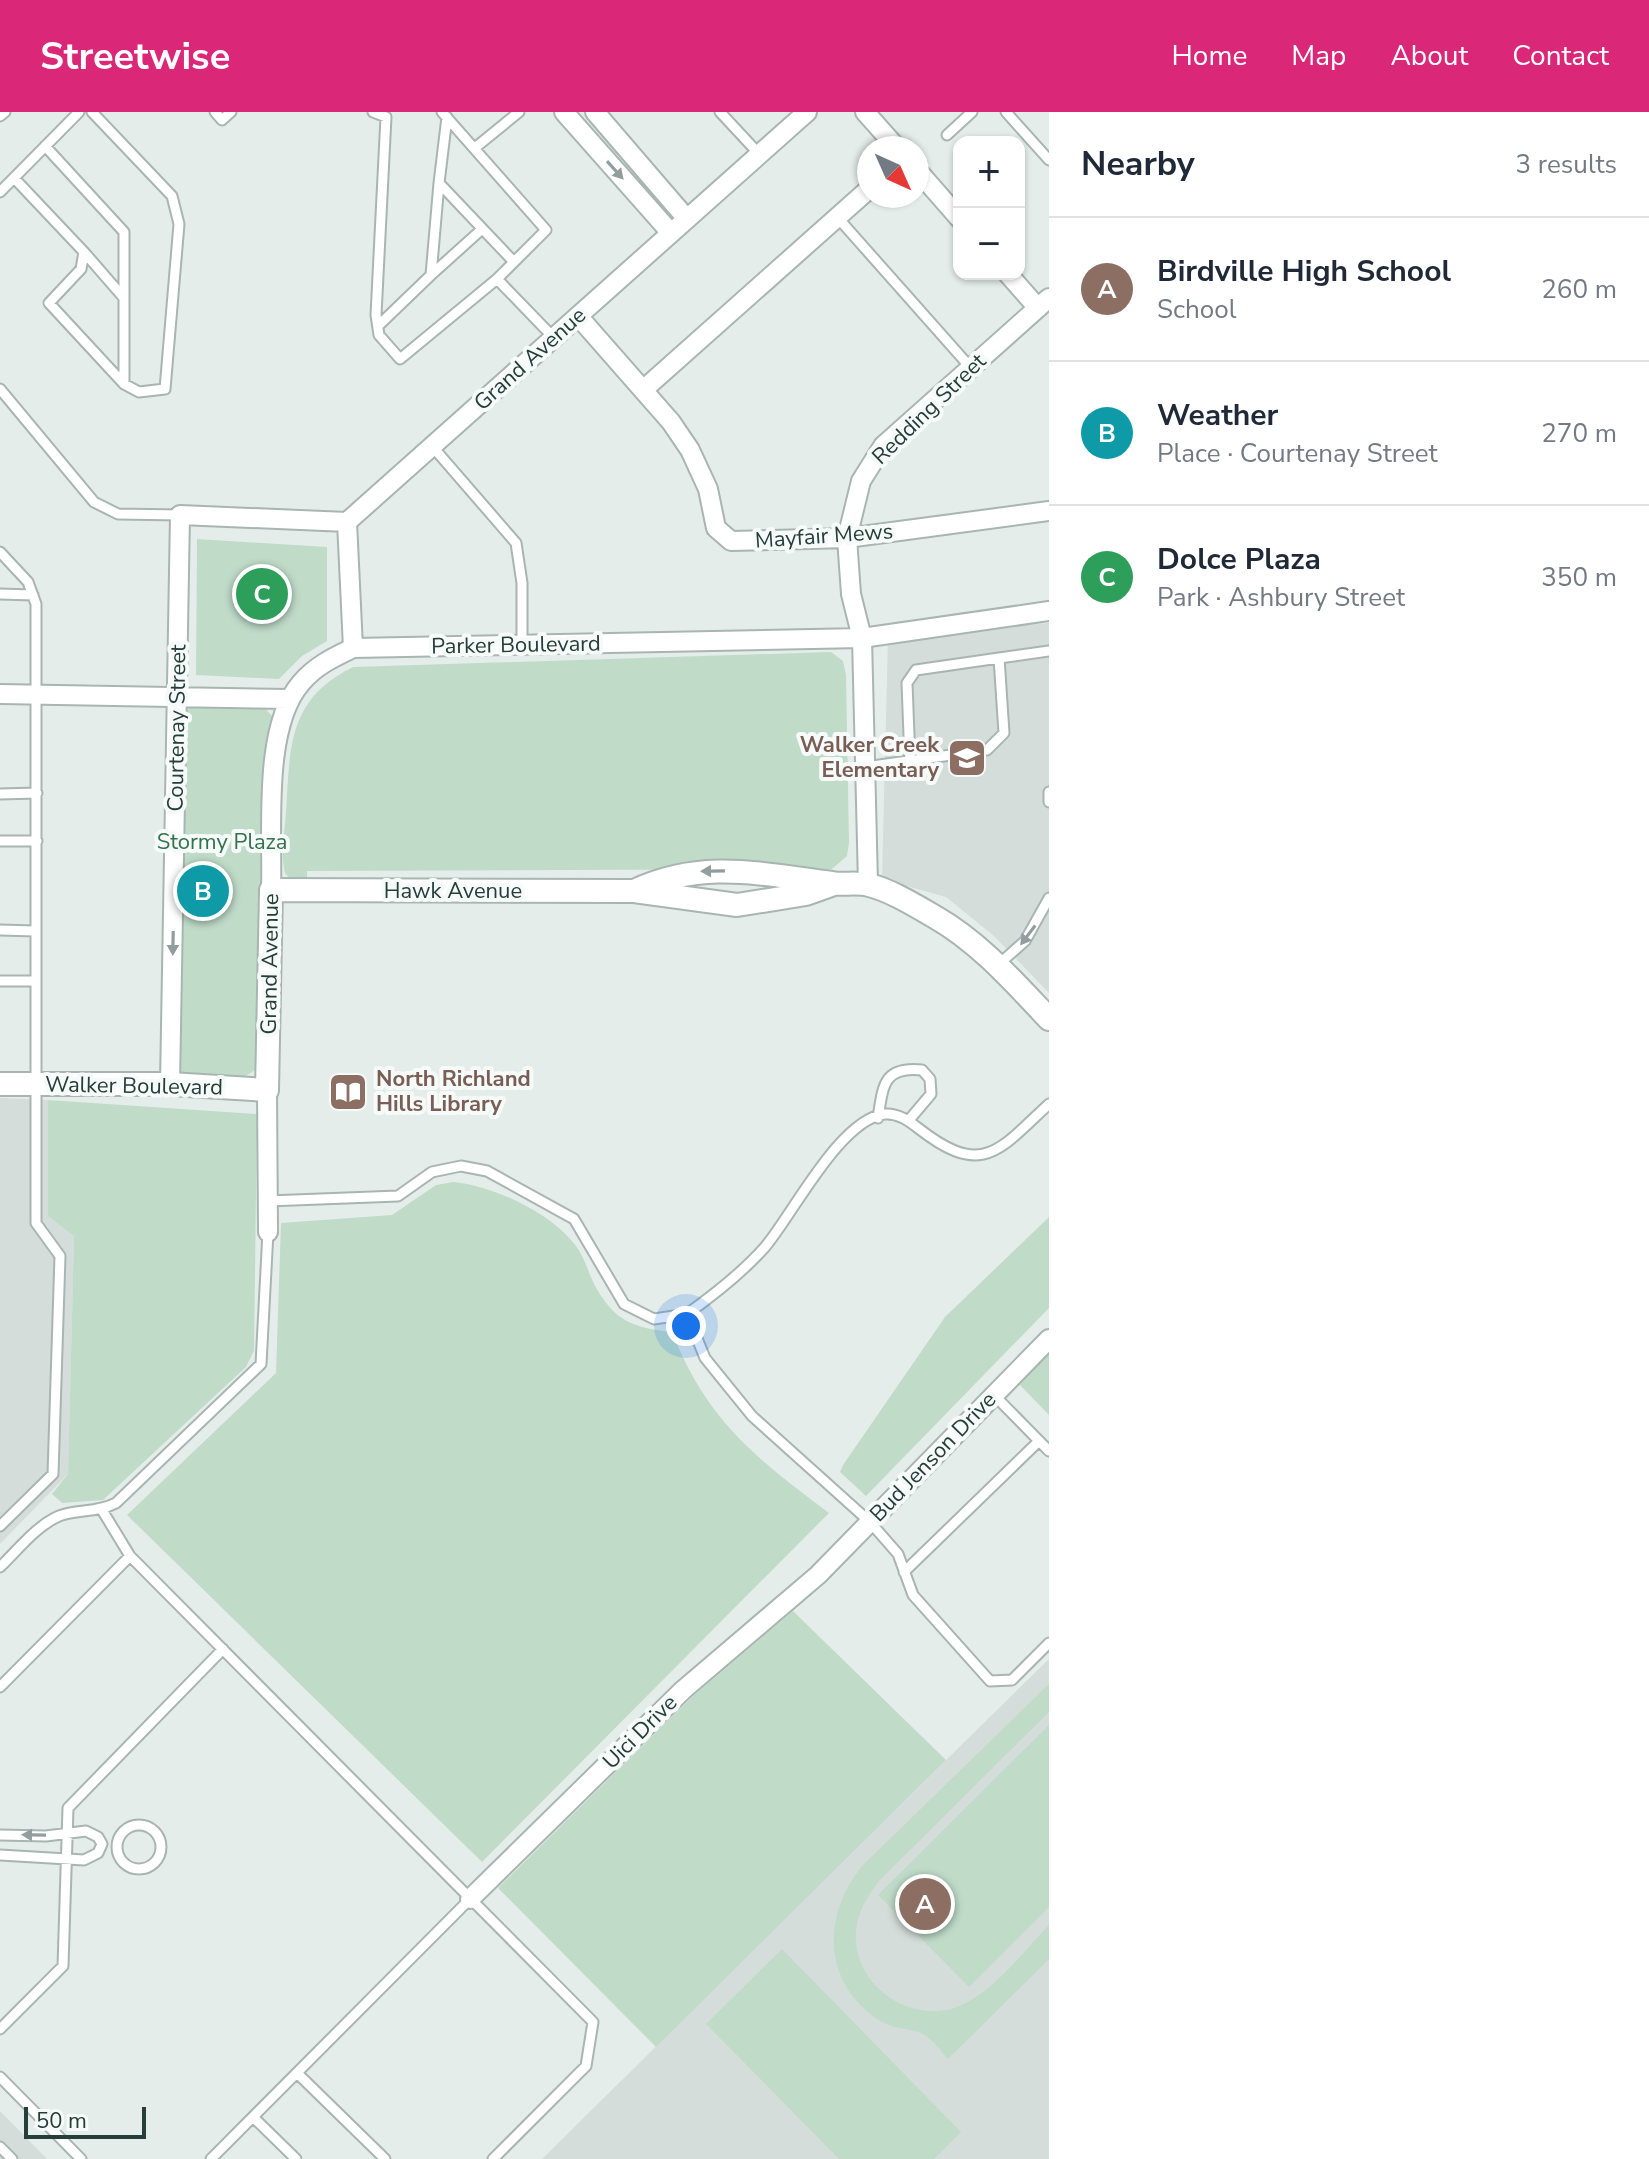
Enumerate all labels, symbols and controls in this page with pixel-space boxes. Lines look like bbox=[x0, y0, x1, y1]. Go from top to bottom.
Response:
text: Streetwise bbox=[40, 31, 230, 82]
text: Home bbox=[1172, 37, 1247, 75]
text: Map bbox=[1291, 37, 1346, 75]
text: About bbox=[1390, 37, 1468, 75]
text: Contact bbox=[1512, 37, 1609, 75]
north arrow bbox=[857, 136, 929, 208]
map controls bbox=[953, 136, 1025, 280]
button: + bbox=[953, 136, 1025, 208]
text: Nearby bbox=[1081, 141, 1195, 187]
text: 3 results bbox=[1516, 147, 1617, 182]
one-way arrow bbox=[606, 161, 624, 180]
button: − bbox=[953, 208, 1025, 280]
text: Birdville High School bbox=[1157, 251, 1451, 292]
text: A bbox=[1097, 272, 1117, 307]
text: 260 m bbox=[1541, 272, 1617, 307]
text: School bbox=[1157, 292, 1236, 327]
street label: Grand Avenue bbox=[467, 301, 593, 417]
street label: Redding Street bbox=[865, 347, 993, 471]
text: Weather bbox=[1157, 395, 1278, 436]
text: B bbox=[1098, 416, 1116, 451]
text: 270 m bbox=[1541, 416, 1617, 451]
text: Place · Courtenay Street bbox=[1157, 436, 1438, 471]
street label: Mayfair Mews bbox=[754, 516, 894, 556]
text: Dolce Plaza bbox=[1157, 539, 1321, 580]
text: C bbox=[1098, 560, 1116, 595]
text: 350 m bbox=[1541, 560, 1617, 595]
pin: C bbox=[236, 564, 288, 624]
text: Park · Ashbury Street bbox=[1157, 580, 1405, 615]
street label: Parker Boulevard bbox=[431, 629, 601, 661]
street label: Courtenay Street bbox=[161, 644, 193, 812]
place label: Walker Creek Elementary bbox=[800, 730, 940, 785]
school or university icon: Walker Creek Elementary bbox=[946, 737, 988, 779]
park label: Stormy Plaza bbox=[157, 827, 287, 857]
pin: B bbox=[177, 861, 229, 921]
one-way arrow bbox=[700, 865, 725, 878]
street label: Hawk Avenue bbox=[384, 876, 522, 906]
street label: Grand Avenue bbox=[254, 893, 286, 1035]
one-way arrow bbox=[1020, 924, 1036, 946]
one-way arrow bbox=[166, 931, 179, 956]
place label: North Richland Hills Library bbox=[376, 1064, 531, 1119]
street label: Walker Boulevard bbox=[45, 1069, 223, 1103]
library icon: North Richland Hills Library bbox=[327, 1071, 369, 1113]
your location bbox=[666, 1306, 706, 1346]
street label: Bud Jenson Drive bbox=[863, 1385, 1003, 1529]
street label: Uici Drive bbox=[596, 1688, 684, 1776]
one-way arrow bbox=[21, 1829, 46, 1842]
pin: A bbox=[899, 1874, 951, 1934]
scale bar bbox=[24, 2103, 146, 2139]
text: 50 m bbox=[36, 2106, 87, 2136]

